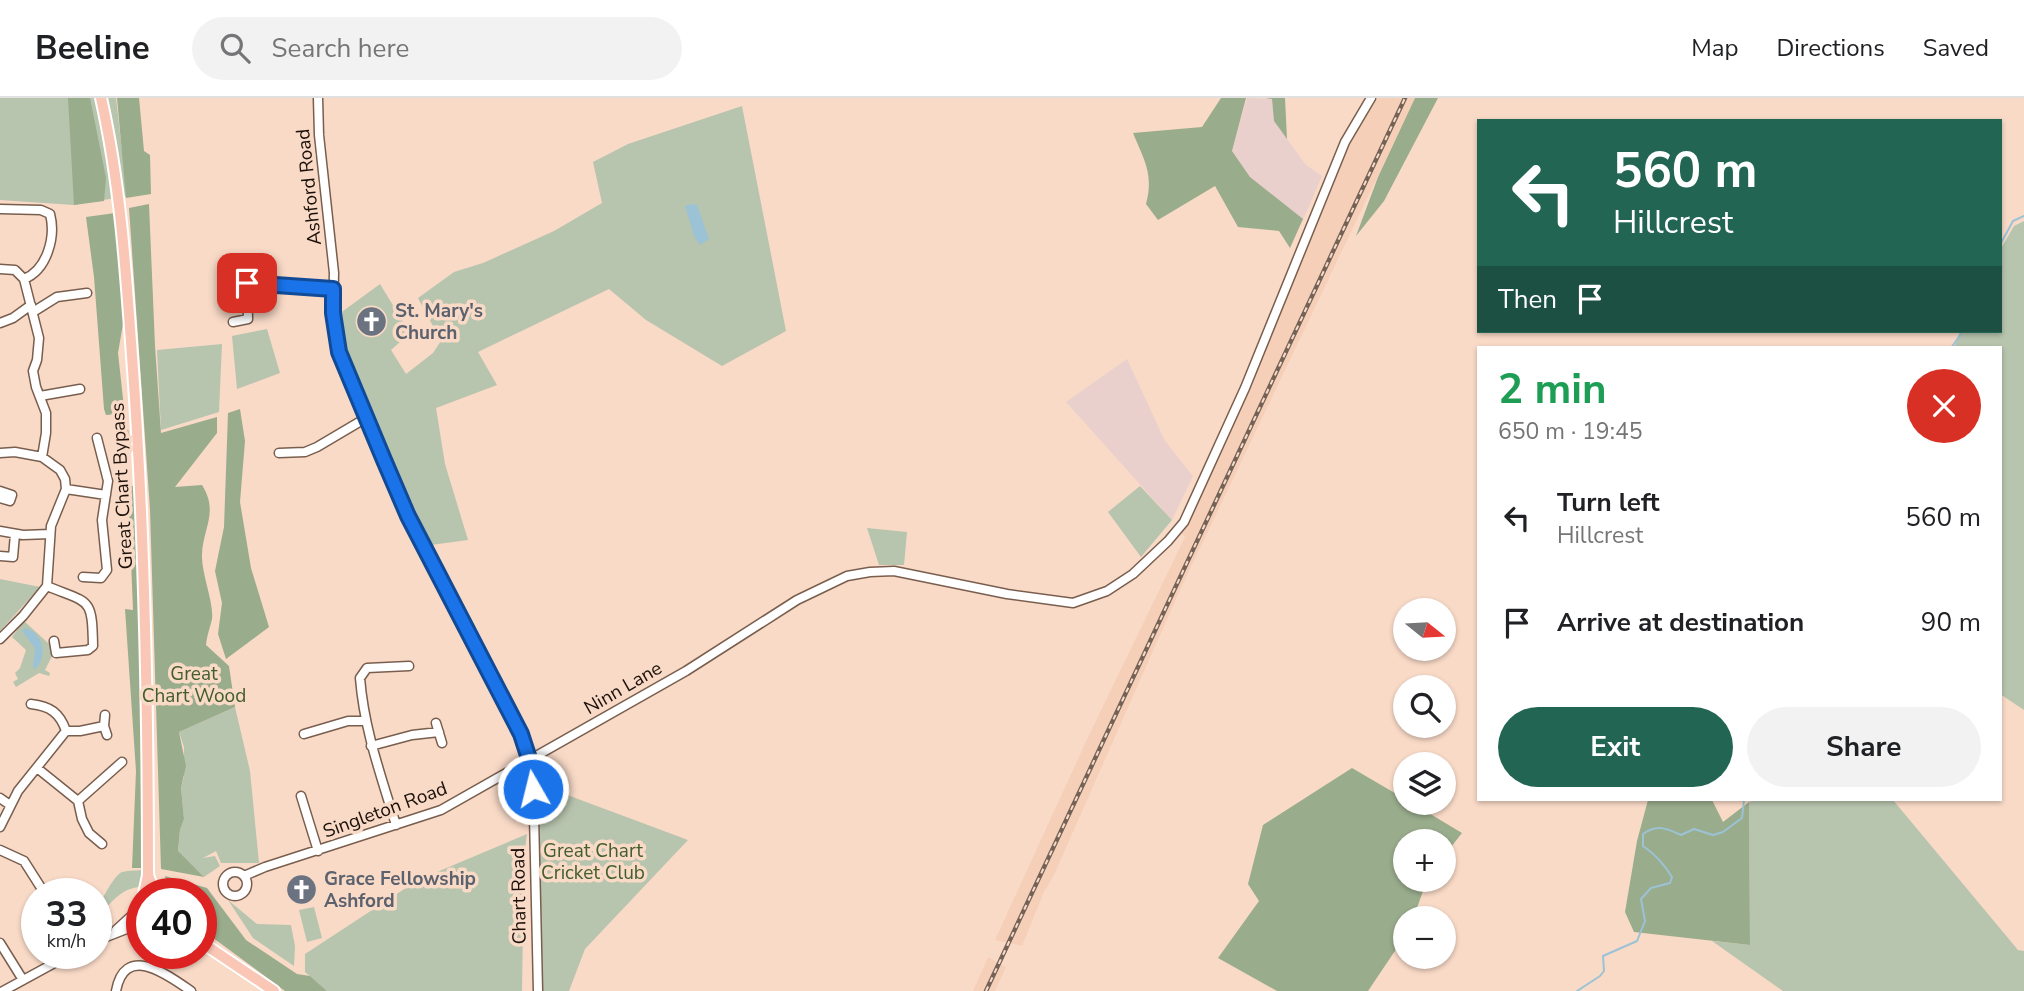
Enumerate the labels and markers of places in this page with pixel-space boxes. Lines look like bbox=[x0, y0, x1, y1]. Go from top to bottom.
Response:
pin bbox=[217, 253, 277, 313]
place label: St. Mary's Church bbox=[395, 298, 483, 346]
church icon: St. Mary's Church bbox=[355, 305, 389, 339]
place label: Grace Fellowship Ashford bbox=[324, 866, 476, 914]
church icon: Grace Fellowship Ashford bbox=[284, 873, 318, 907]

